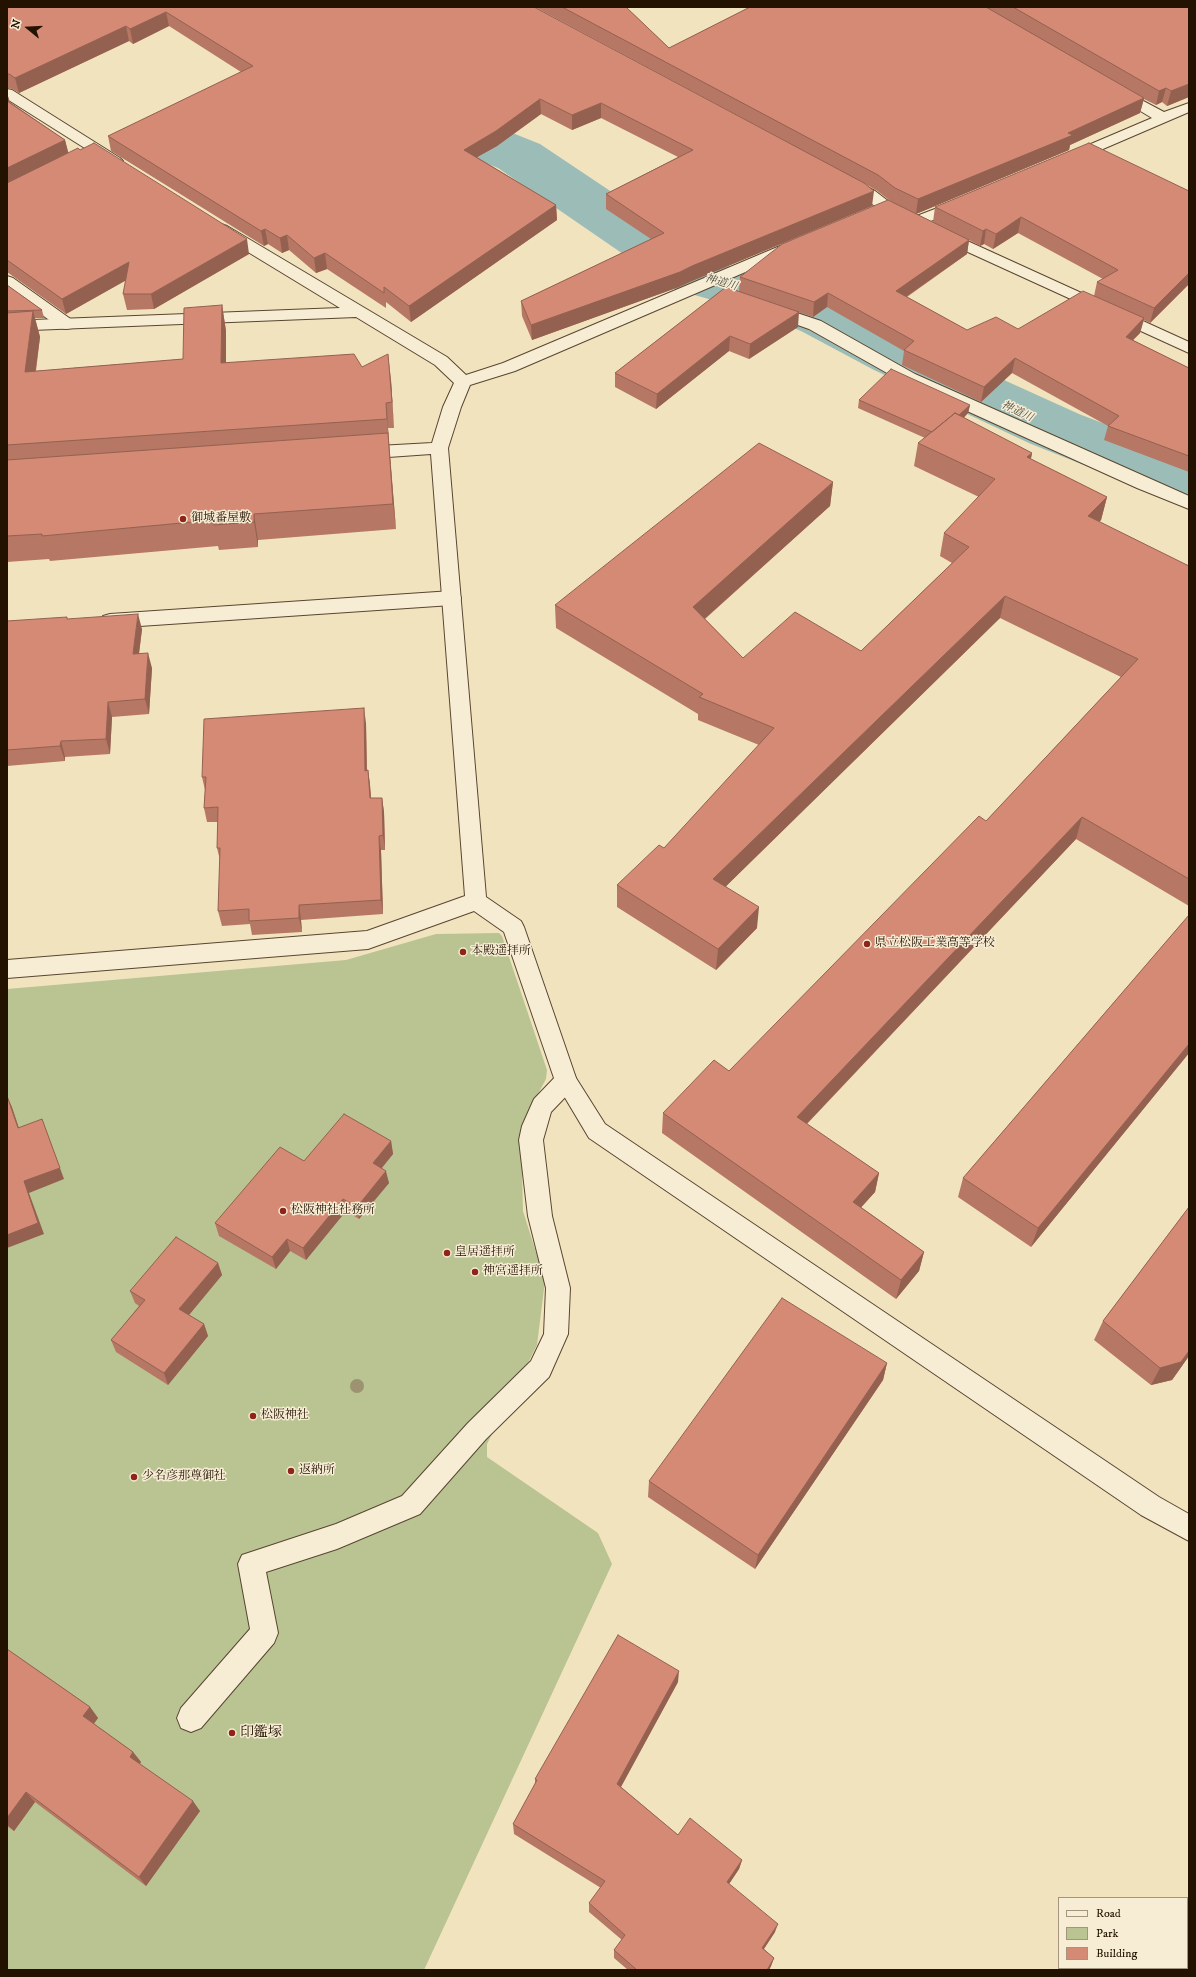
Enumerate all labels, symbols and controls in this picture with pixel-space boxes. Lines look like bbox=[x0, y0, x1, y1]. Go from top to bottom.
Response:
north arrow bbox=[8, 8, 48, 48]
text: N bbox=[9, 18, 25, 31]
water label: 神道川 bbox=[703, 272, 739, 294]
water label: 神道川 bbox=[999, 399, 1035, 425]
place label: 御城番屋敷 bbox=[191, 512, 251, 526]
marker: 御城番屋敷 bbox=[178, 514, 188, 524]
place label: 県立松阪工業高等学校 bbox=[875, 937, 995, 951]
marker: 県立松阪工業高等学校 bbox=[862, 939, 872, 949]
place label: 本殿遥拝所 bbox=[471, 945, 531, 959]
marker: 本殿遥拝所 bbox=[458, 947, 468, 957]
place label: 松阪神社社務所 bbox=[291, 1204, 375, 1218]
marker: 松阪神社社務所 bbox=[278, 1206, 288, 1216]
place label: 皇居遥拝所 bbox=[455, 1246, 515, 1260]
marker: 皇居遥拝所 bbox=[442, 1248, 452, 1258]
place label: 神宮遥拝所 bbox=[483, 1265, 543, 1279]
marker: 神宮遥拝所 bbox=[470, 1267, 480, 1277]
place label: 松阪神社 bbox=[261, 1409, 309, 1423]
marker: 松阪神社 bbox=[248, 1411, 258, 1421]
place label: 返納所 bbox=[299, 1464, 335, 1478]
marker: 返納所 bbox=[286, 1466, 296, 1476]
place label: 少名彦那尊御社 bbox=[142, 1470, 226, 1484]
marker: 少名彦那尊御社 bbox=[129, 1472, 139, 1482]
place label: 印鑑塚 bbox=[240, 1725, 282, 1741]
marker: 印鑑塚 bbox=[227, 1728, 237, 1738]
legend bbox=[1058, 1897, 1188, 1969]
text: Road bbox=[1096, 1906, 1121, 1921]
text: Park bbox=[1096, 1926, 1118, 1941]
text: Building bbox=[1096, 1946, 1137, 1961]

